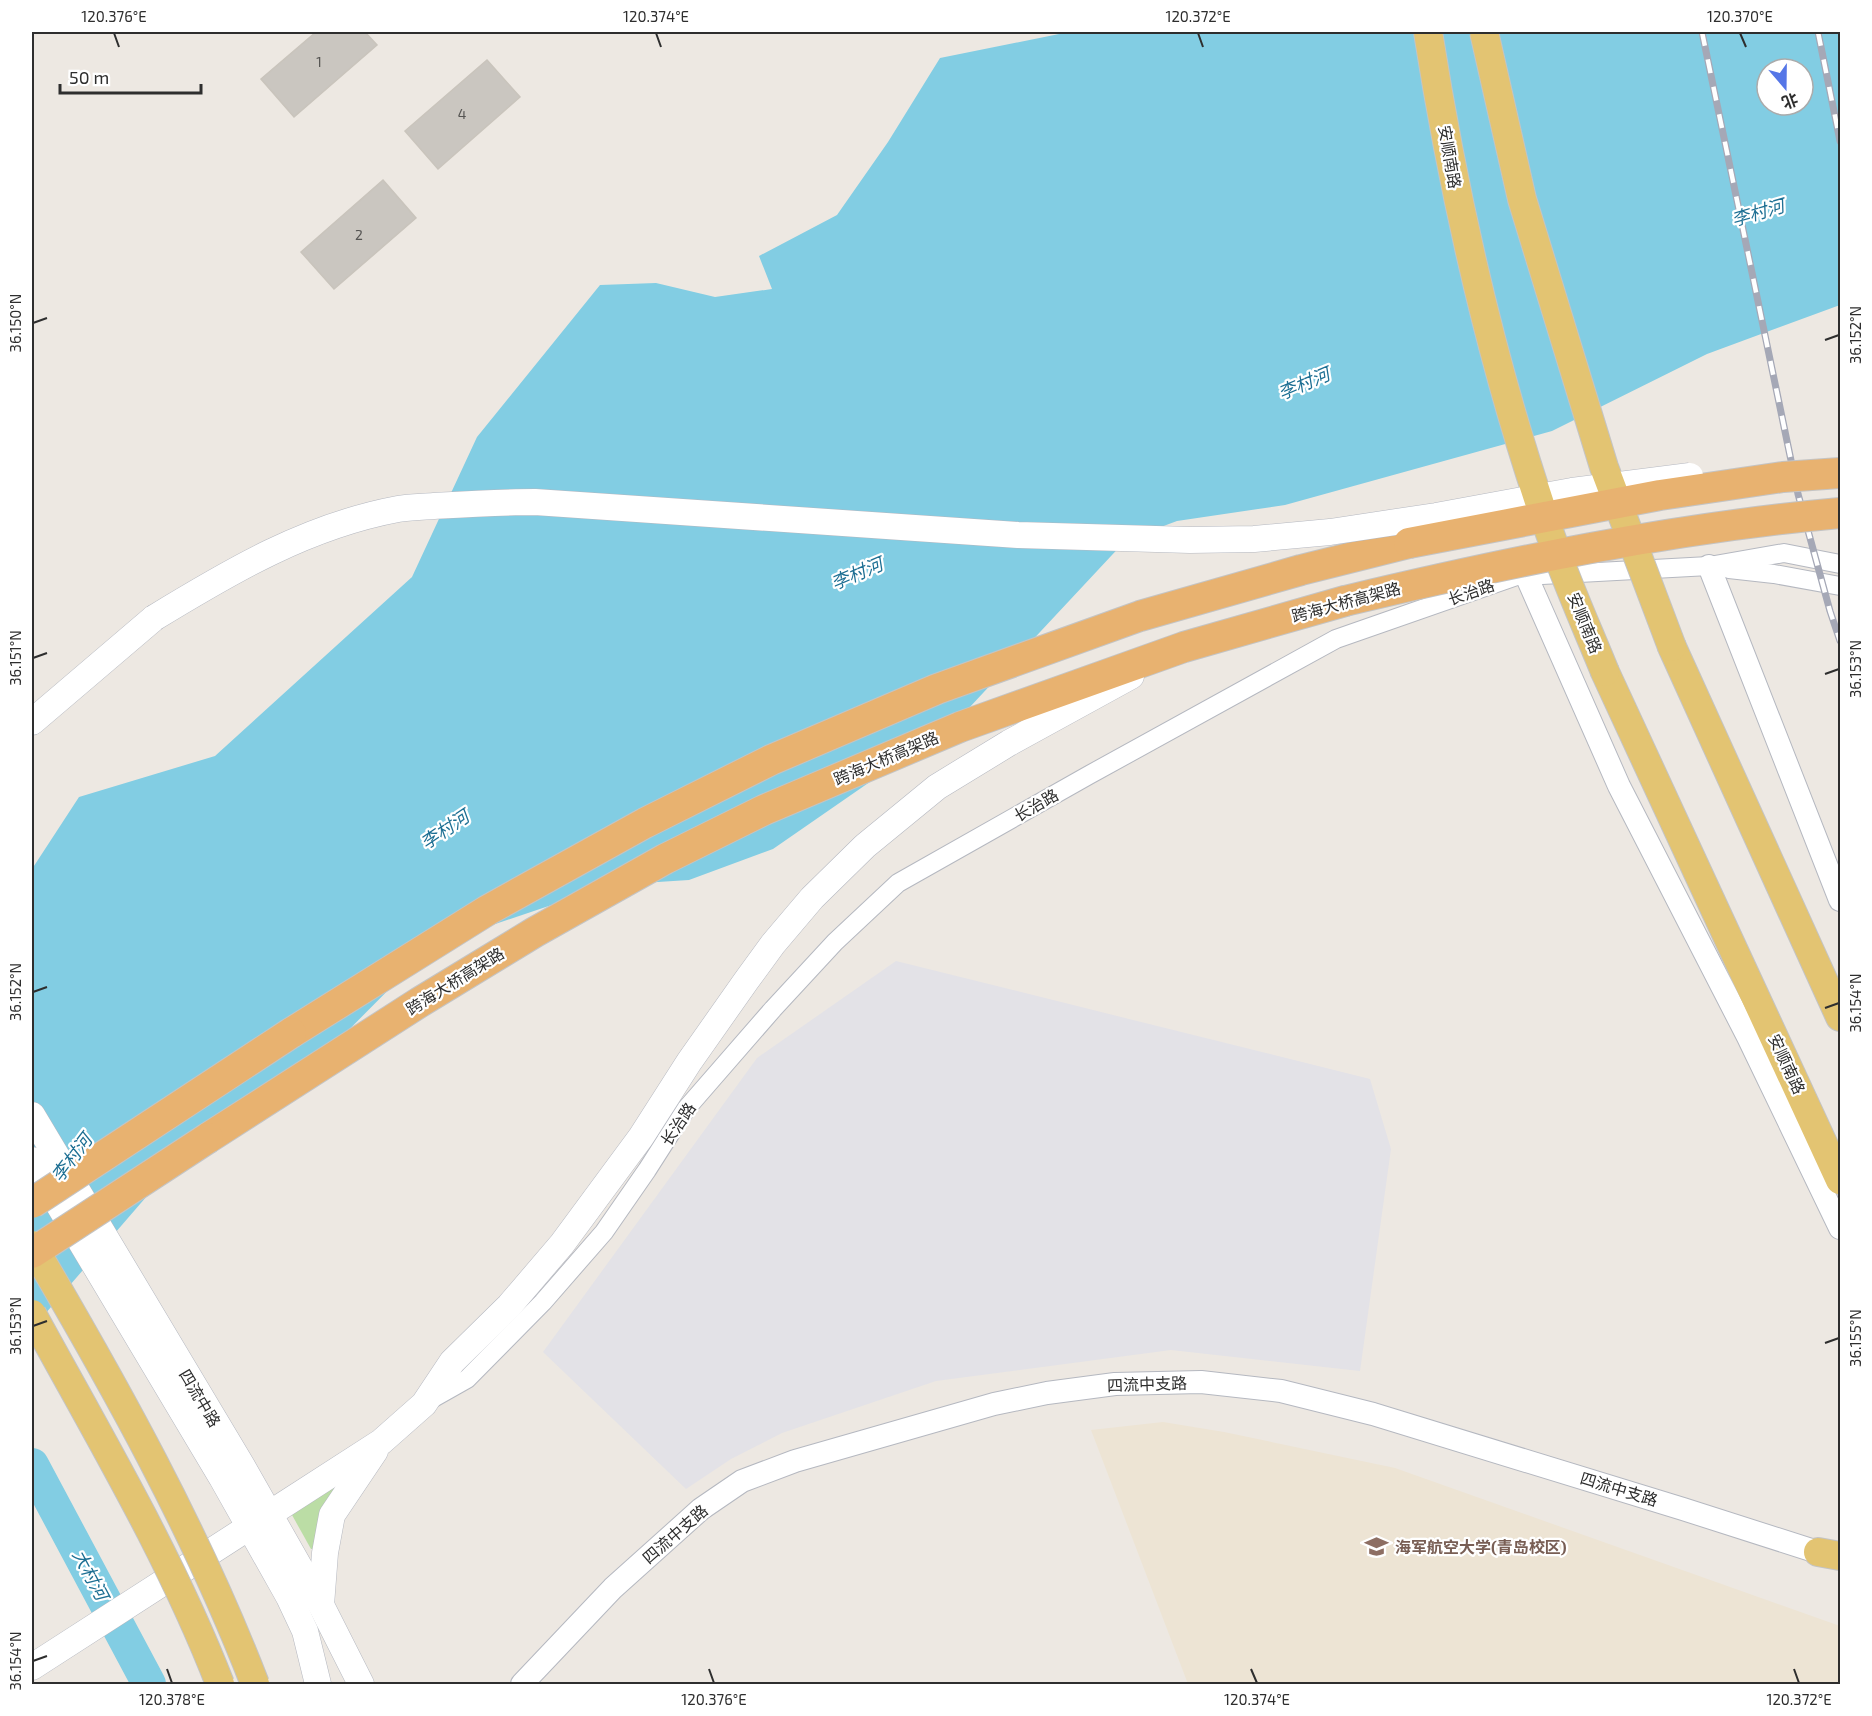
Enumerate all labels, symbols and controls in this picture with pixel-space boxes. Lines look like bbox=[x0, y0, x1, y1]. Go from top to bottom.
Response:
text: 120.376°E bbox=[81, 7, 147, 25]
text: 120.374°E bbox=[623, 7, 689, 25]
text: 120.372°E bbox=[1165, 7, 1231, 25]
text: 120.370°E bbox=[1707, 7, 1773, 25]
house number: 1 bbox=[316, 53, 322, 70]
scale bar bbox=[60, 57, 201, 95]
north arrow bbox=[1755, 57, 1815, 117]
text: 50 m bbox=[69, 66, 109, 88]
text: 北 bbox=[1780, 90, 1801, 113]
house number: 4 bbox=[458, 105, 466, 122]
street label: 安顺南路 bbox=[1436, 124, 1465, 190]
water label: 李村河 bbox=[1729, 193, 1790, 230]
house number: 2 bbox=[355, 226, 363, 243]
text: 36.150°N bbox=[6, 294, 24, 352]
text: 36.152°N bbox=[1846, 306, 1864, 364]
water label: 李村河 bbox=[1274, 361, 1336, 404]
water label: 李村河 bbox=[827, 551, 889, 594]
street label: 长治路 bbox=[1445, 575, 1497, 608]
street label: 跨海大桥高架路 bbox=[1289, 578, 1402, 625]
street label: 安顺南路 bbox=[1565, 590, 1606, 656]
text: 36.151°N bbox=[6, 630, 24, 686]
text: 36.153°N bbox=[1846, 640, 1864, 698]
street label: 跨海大桥高架路 bbox=[831, 727, 941, 788]
street label: 长治路 bbox=[1010, 784, 1061, 825]
water label: 李村河 bbox=[416, 803, 475, 853]
street label: 跨海大桥高架路 bbox=[402, 943, 507, 1018]
text: 36.152°N bbox=[6, 963, 24, 1021]
text: 36.154°N bbox=[1846, 974, 1864, 1032]
street label: 安顺南路 bbox=[1765, 1031, 1810, 1097]
street label: 长治路 bbox=[656, 1099, 699, 1149]
water label: 李村河 bbox=[46, 1127, 98, 1186]
text: 36.153°N bbox=[6, 1297, 24, 1355]
text: 36.155°N bbox=[1846, 1309, 1864, 1367]
street label: 四流中路 bbox=[176, 1365, 225, 1430]
street label: 四流中支路 bbox=[1107, 1373, 1187, 1394]
street label: 四流中支路 bbox=[1578, 1468, 1660, 1509]
street label: 四流中支路 bbox=[638, 1500, 711, 1567]
school or university icon: 海军航空大学(青岛校区) bbox=[1364, 1534, 1390, 1560]
place label: 海军航空大学(青岛校区) bbox=[1395, 1537, 1567, 1556]
water label: 大村河 bbox=[68, 1546, 115, 1606]
text: 36.154°N bbox=[6, 1632, 24, 1690]
text: 120.378°E bbox=[139, 1690, 205, 1708]
text: 120.376°E bbox=[681, 1690, 747, 1708]
text: 120.374°E bbox=[1224, 1690, 1290, 1708]
text: 120.372°E bbox=[1766, 1690, 1832, 1708]

